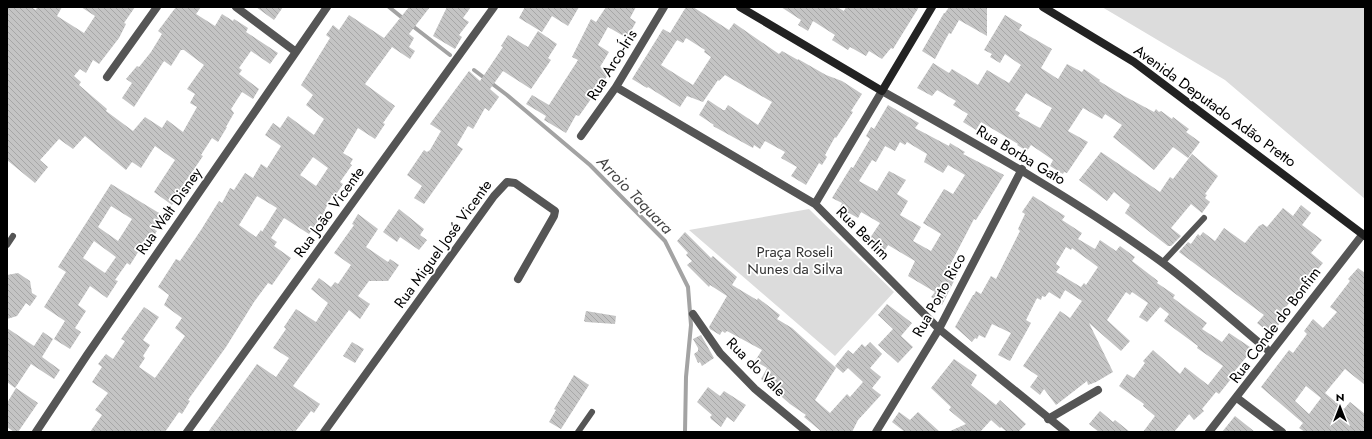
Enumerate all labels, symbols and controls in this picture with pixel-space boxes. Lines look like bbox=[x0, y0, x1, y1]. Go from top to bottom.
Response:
street label: Rua Arco-Íris bbox=[581, 25, 643, 105]
street label: Avenida Deputado Adão Pretto bbox=[1129, 39, 1301, 173]
street label: Rua Borba Gato bbox=[972, 120, 1070, 190]
water label: Arroio Taquara bbox=[591, 150, 678, 239]
street label: Rua Walt Disney bbox=[131, 162, 208, 259]
street label: Rua João Vicente bbox=[288, 162, 370, 262]
street label: Rua Miguel José Vicente bbox=[389, 175, 497, 313]
street label: Rua Berlim bbox=[831, 201, 895, 265]
park label: Praça Roseli Nunes da Silva bbox=[747, 241, 843, 280]
street label: Rua Porto Rico bbox=[907, 249, 971, 341]
street label: Rua Conde do Bonfim bbox=[1224, 262, 1326, 388]
street label: Rua do Vale bbox=[721, 332, 791, 402]
north arrow bbox=[1320, 387, 1360, 427]
text: N bbox=[1336, 389, 1344, 405]

